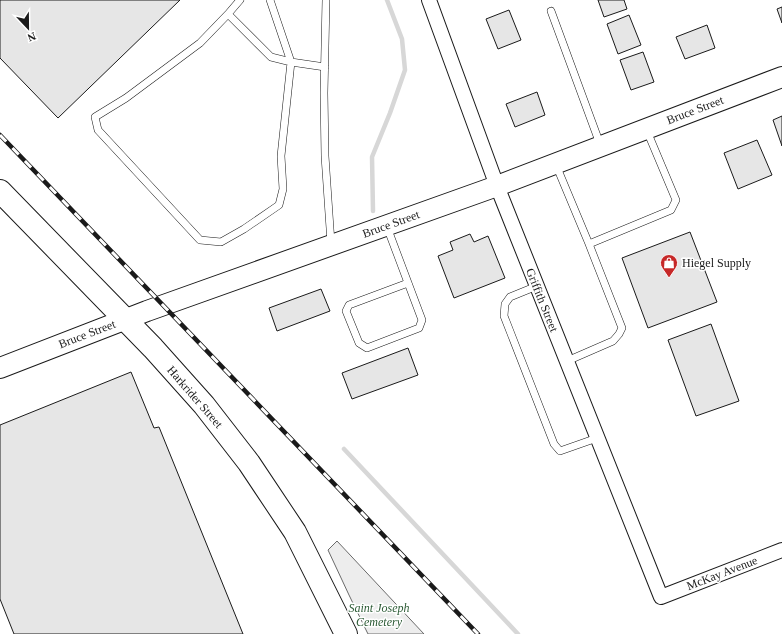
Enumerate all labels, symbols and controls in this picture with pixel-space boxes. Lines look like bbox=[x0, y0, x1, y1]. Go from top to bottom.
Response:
north arrow bbox=[8, 8, 48, 48]
text: N bbox=[26, 30, 38, 44]
street label: Bruce Street bbox=[665, 93, 726, 127]
street label: Bruce Street bbox=[361, 207, 422, 241]
shop icon: Hiegel Supply bbox=[659, 253, 679, 278]
place label: Hiegel Supply bbox=[682, 256, 751, 270]
street label: Griffith Street bbox=[523, 266, 561, 334]
street label: Bruce Street bbox=[57, 317, 118, 351]
street label: Harkrider Street bbox=[164, 363, 226, 431]
street label: McKay Avenue bbox=[685, 553, 759, 593]
park label: Saint Joseph Cemetery bbox=[349, 601, 410, 629]

